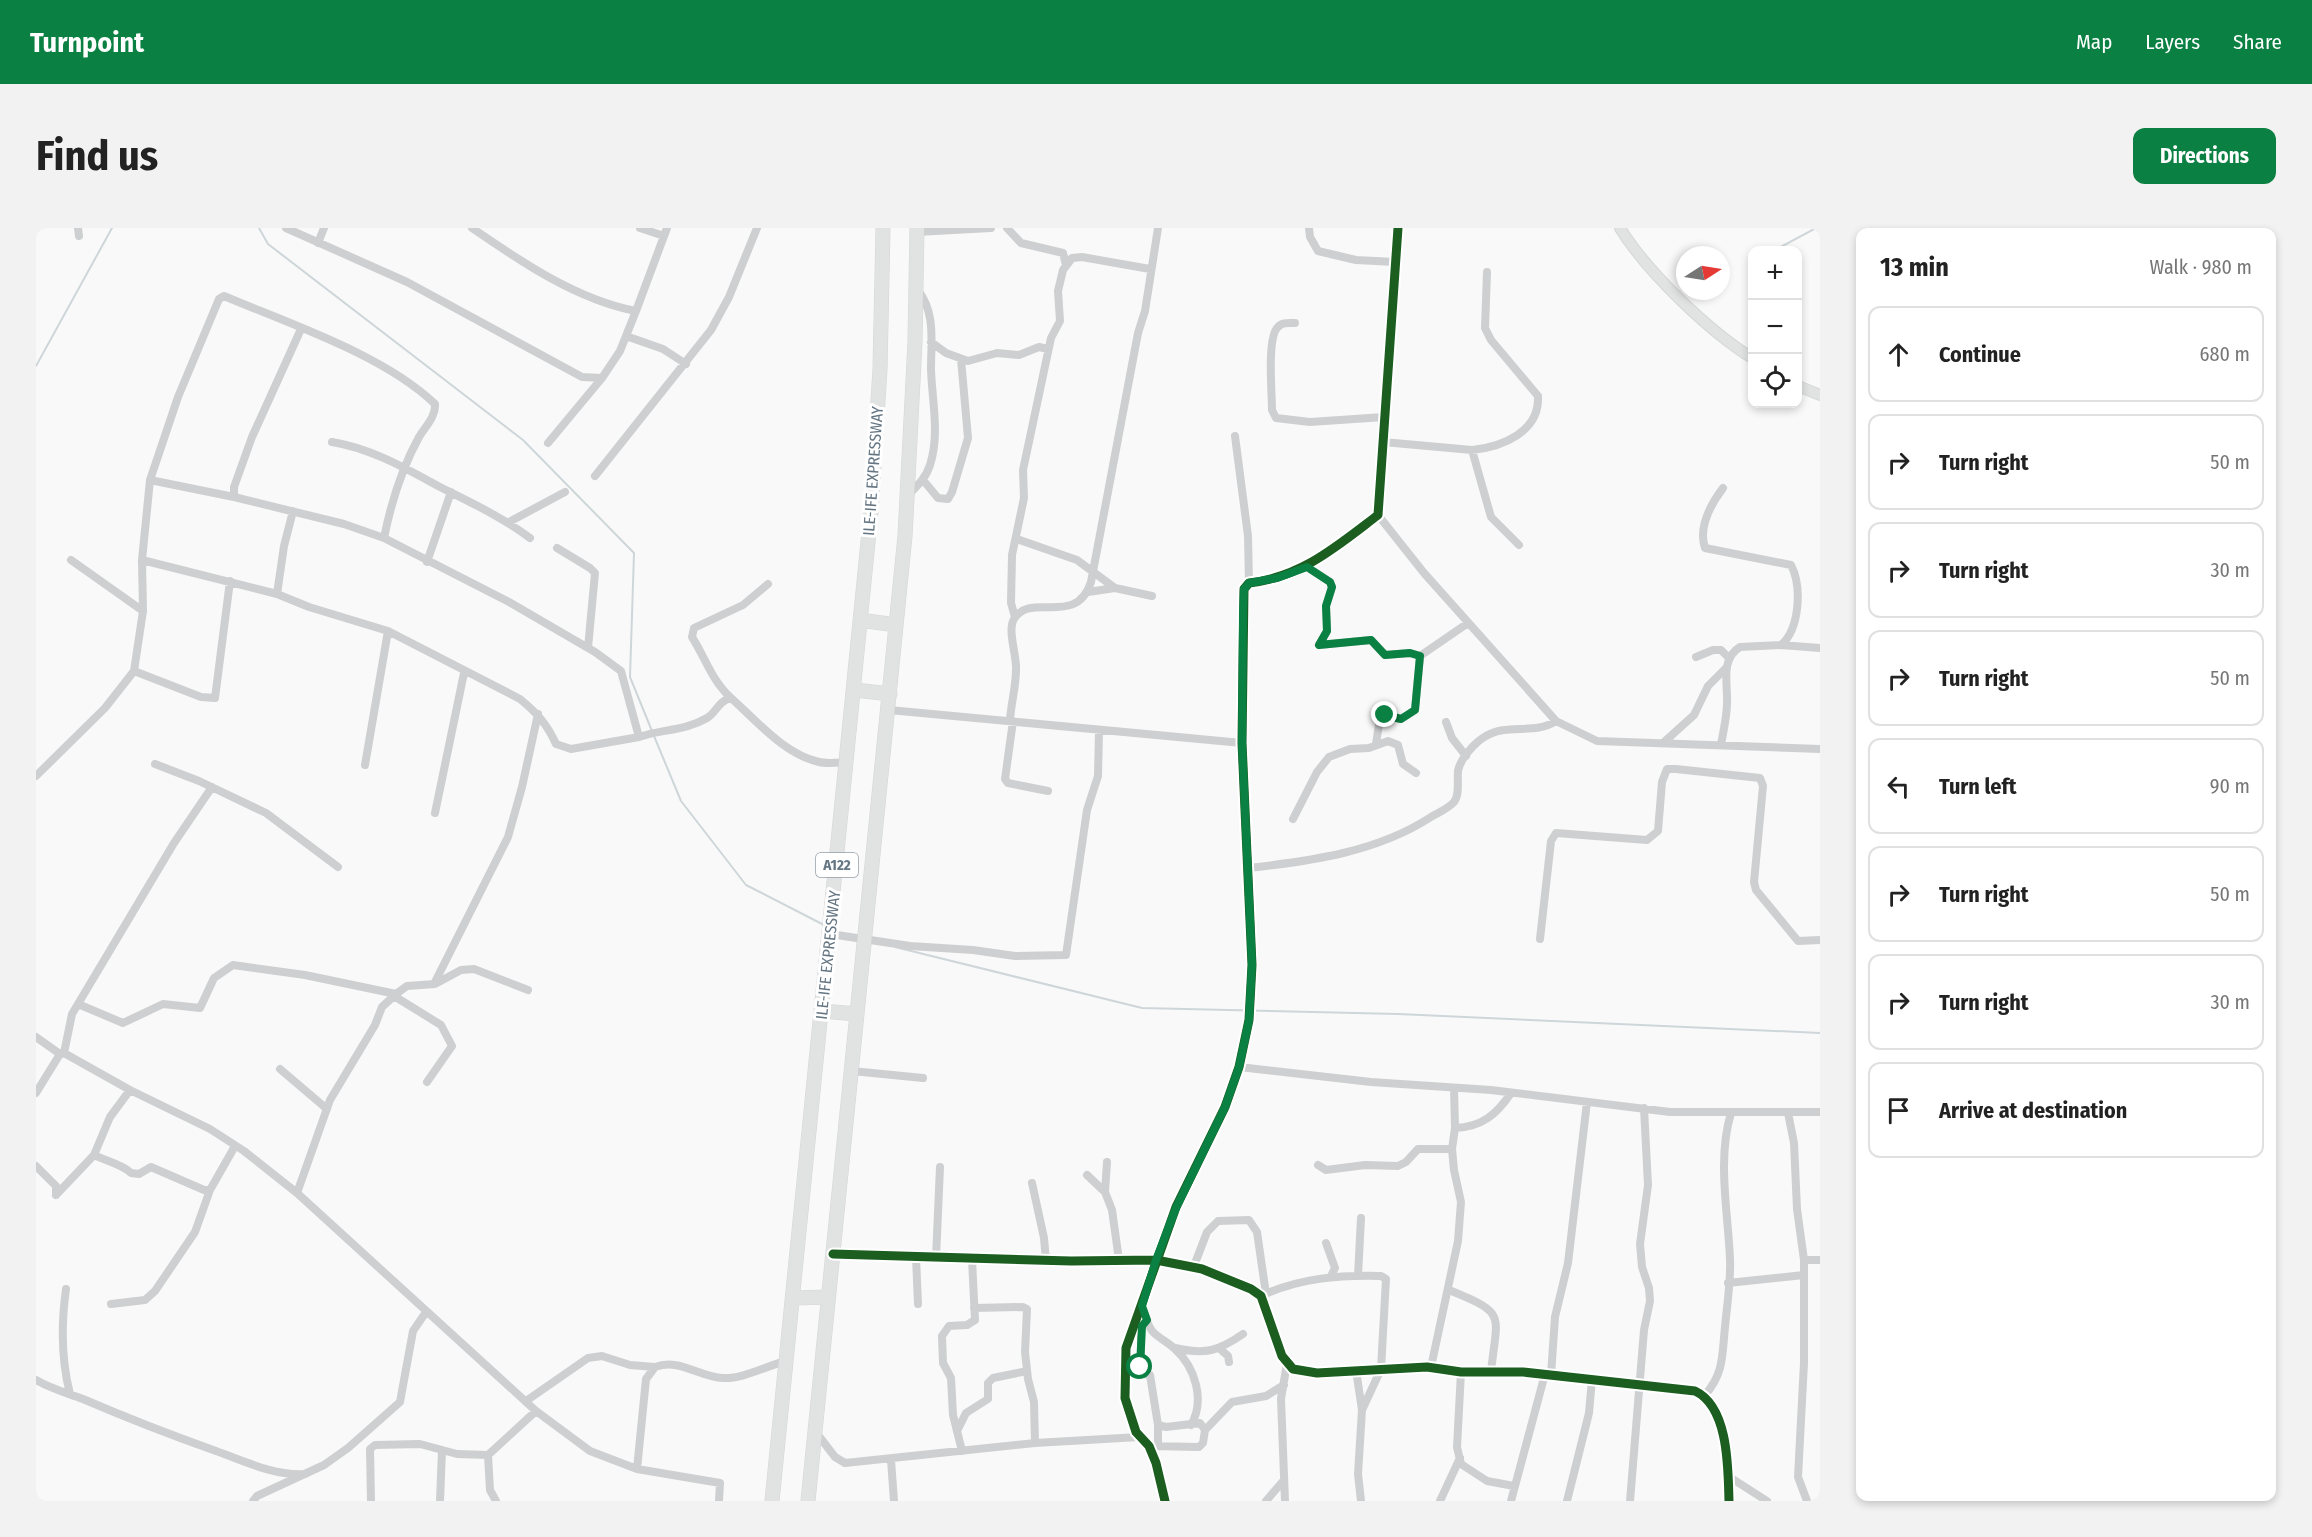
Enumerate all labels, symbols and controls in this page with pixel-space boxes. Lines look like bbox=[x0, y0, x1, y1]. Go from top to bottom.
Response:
text: Turnpoint bbox=[30, 26, 144, 59]
text: Map bbox=[2076, 29, 2112, 55]
text: Layers bbox=[2145, 29, 2200, 55]
text: Share bbox=[2233, 29, 2282, 55]
button: Directions bbox=[2133, 128, 2276, 184]
text: Find us bbox=[36, 131, 158, 181]
north arrow bbox=[1676, 246, 1730, 300]
map controls bbox=[1748, 246, 1802, 408]
button: + bbox=[1748, 246, 1802, 300]
text: 13 min bbox=[1880, 252, 1949, 283]
text: Walk · 980 m bbox=[2150, 255, 2252, 279]
button: − bbox=[1748, 300, 1802, 354]
icon: ahead bbox=[1882, 338, 1915, 371]
text: Continue bbox=[1939, 341, 2021, 368]
text: 680 m bbox=[2200, 342, 2250, 366]
button: locate bbox=[1748, 354, 1802, 408]
street label: ILE-IFE EXPRESSWAY bbox=[859, 406, 887, 536]
icon: right bbox=[1882, 446, 1915, 479]
text: Turn right bbox=[1939, 449, 2028, 476]
text: 50 m bbox=[2210, 450, 2250, 474]
icon: right bbox=[1882, 554, 1915, 587]
text: Turn right bbox=[1939, 557, 2028, 584]
text: 30 m bbox=[2210, 558, 2250, 582]
icon: right bbox=[1882, 662, 1915, 695]
text: Turn right bbox=[1939, 665, 2028, 692]
text: 50 m bbox=[2210, 666, 2250, 690]
route end bbox=[1371, 701, 1397, 727]
icon: left bbox=[1882, 770, 1915, 803]
text: Turn left bbox=[1939, 773, 2017, 800]
text: 90 m bbox=[2210, 774, 2250, 798]
road number: A122 bbox=[816, 853, 858, 877]
icon: right bbox=[1882, 878, 1915, 911]
text: Turn right bbox=[1939, 881, 2028, 908]
text: 50 m bbox=[2210, 882, 2250, 906]
street label: ILE-IFE EXPRESSWAY bbox=[812, 889, 844, 1020]
icon: right bbox=[1882, 986, 1915, 1019]
text: Turn right bbox=[1939, 989, 2028, 1016]
text: 30 m bbox=[2210, 990, 2250, 1014]
icon: arrive bbox=[1882, 1094, 1915, 1127]
text: Arrive at destination bbox=[1939, 1097, 2127, 1124]
route start bbox=[1126, 1353, 1152, 1379]

